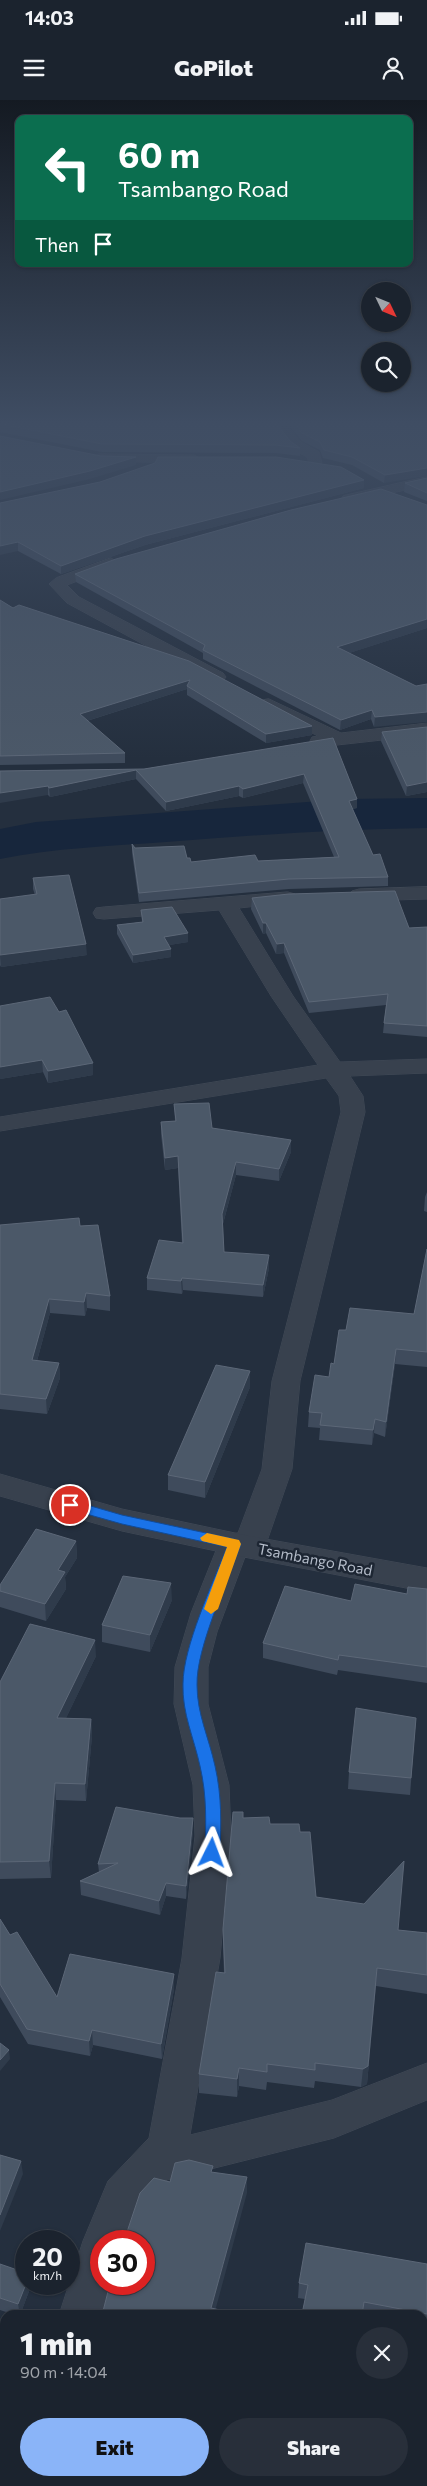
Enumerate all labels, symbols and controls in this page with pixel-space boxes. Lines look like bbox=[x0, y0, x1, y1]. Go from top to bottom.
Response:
text: 14:03 bbox=[25, 6, 74, 29]
icon: menu bbox=[20, 54, 48, 82]
text: GoPilot bbox=[174, 54, 253, 81]
icon: person bbox=[379, 54, 407, 82]
text: 60 m bbox=[118, 132, 200, 175]
icon: left bbox=[35, 135, 100, 200]
text: Tsambango Road bbox=[118, 175, 289, 202]
icon: arrive bbox=[89, 230, 117, 258]
text: Then bbox=[35, 233, 79, 256]
north arrow bbox=[361, 282, 411, 332]
map controls bbox=[361, 282, 411, 392]
button: search bbox=[361, 342, 411, 392]
pin bbox=[49, 1484, 91, 1526]
icon: arrive bbox=[56, 1491, 84, 1519]
street label: Tsambango Road bbox=[256, 1539, 374, 1579]
position arrow bbox=[185, 1826, 237, 1878]
speed limit sign: 30 bbox=[90, 2230, 155, 2295]
text: 20 bbox=[32, 2241, 63, 2271]
text: km/h bbox=[33, 2268, 62, 2282]
text: 1 min bbox=[20, 2324, 92, 2361]
button: close bbox=[356, 2327, 408, 2379]
text: 90 m · 14:04 bbox=[20, 2362, 107, 2381]
button: Exit bbox=[20, 2418, 209, 2476]
button: Share bbox=[219, 2418, 408, 2476]

